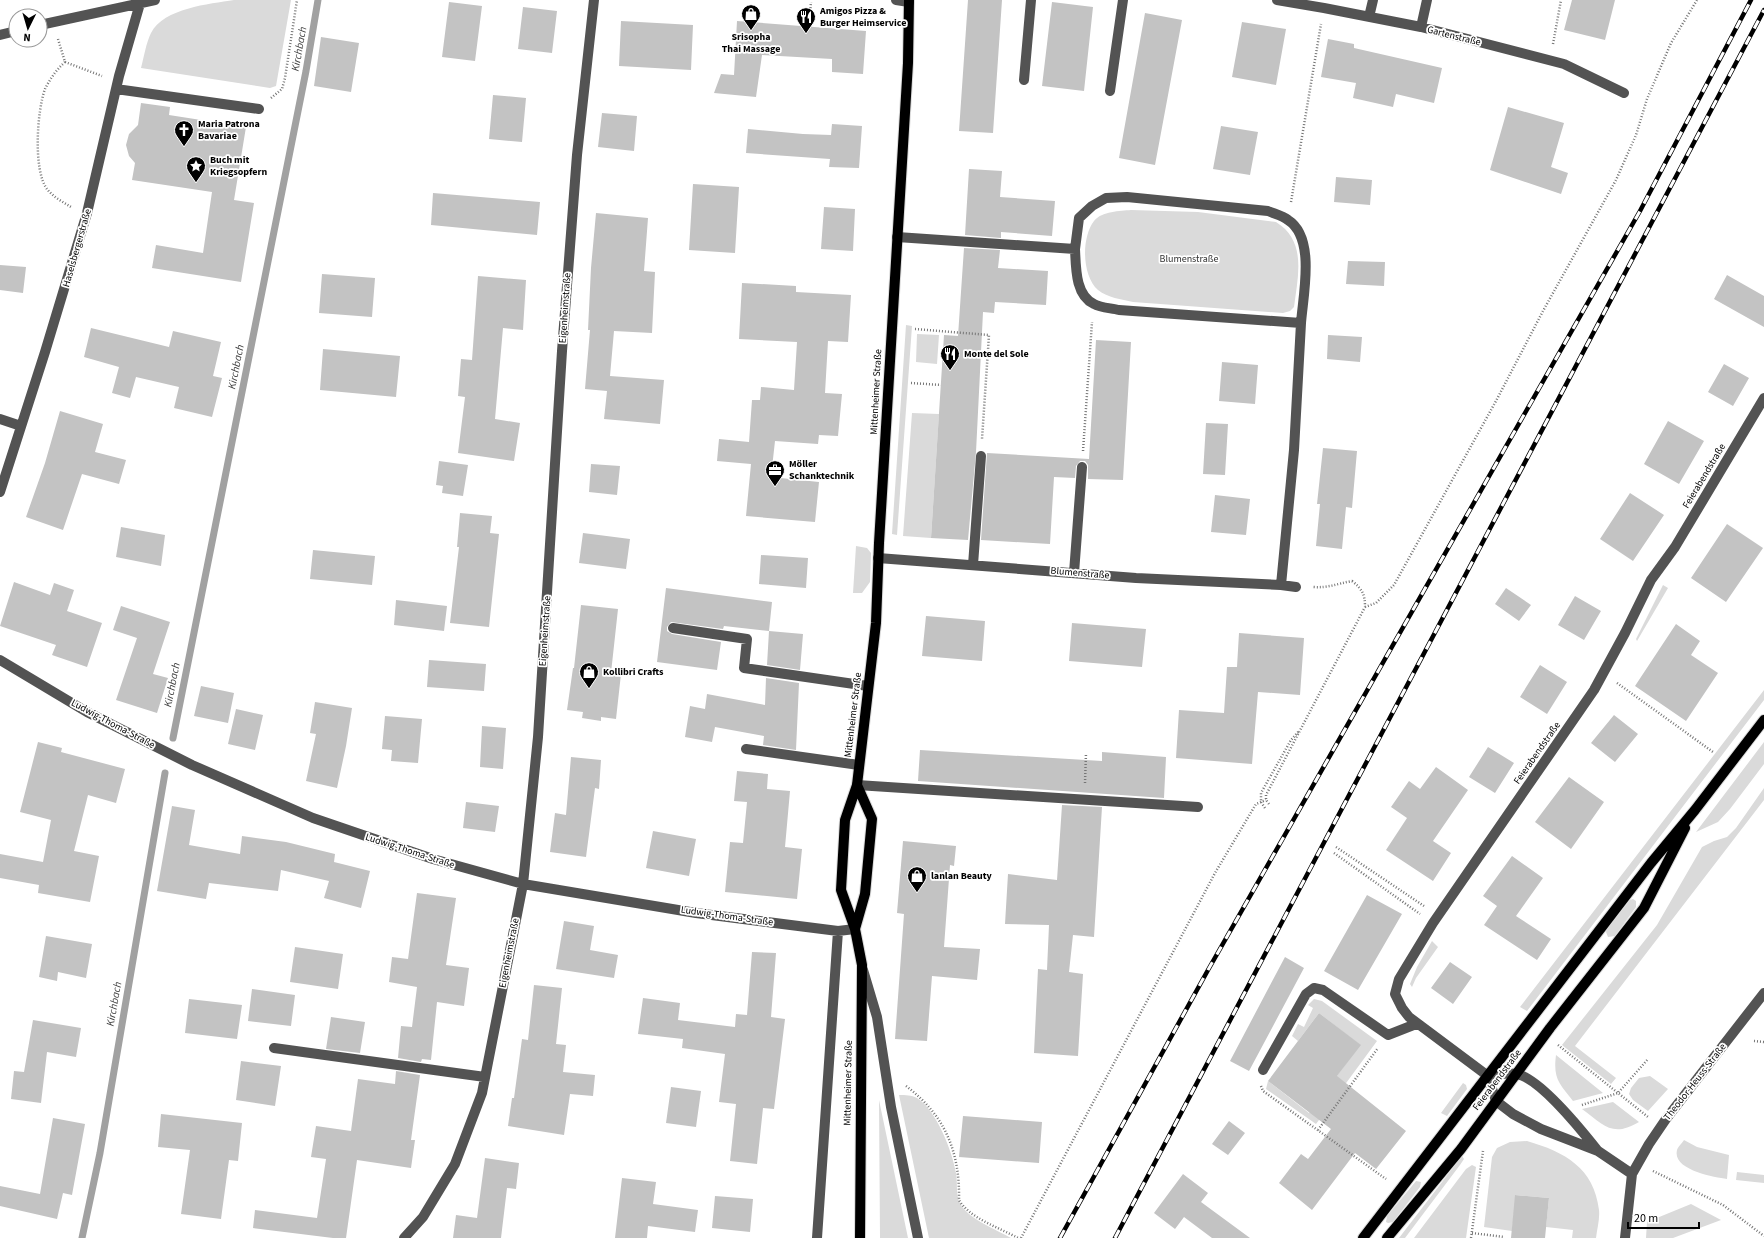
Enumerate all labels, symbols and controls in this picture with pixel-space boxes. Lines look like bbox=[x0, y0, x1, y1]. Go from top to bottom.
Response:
shop icon: Srisopha Thai Massage bbox=[740, 3, 762, 31]
place label: Amigos Pizza & Burger Heimservice bbox=[819, 4, 906, 30]
restaurant icon: Amigos Pizza & Burger Heimservice bbox=[795, 6, 817, 34]
north arrow bbox=[8, 8, 48, 48]
street label: Gartenstraße bbox=[1426, 23, 1482, 49]
water label: Kirchbach bbox=[288, 25, 310, 73]
text: N bbox=[23, 30, 31, 45]
place label: Srisopha Thai Massage bbox=[722, 30, 780, 56]
place label: Maria Patrona Bavariae bbox=[198, 117, 260, 143]
church icon: Maria Patrona Bavariae bbox=[173, 119, 195, 147]
place label: Buch mit Kriegsopfern bbox=[210, 153, 267, 179]
place icon: Buch mit Kriegsopfern bbox=[185, 155, 207, 183]
street label: Haselsbergerstraße bbox=[59, 207, 95, 289]
park label: Blumenstraße bbox=[1160, 252, 1219, 266]
street label: Eigenheimstraße bbox=[556, 272, 574, 344]
water label: Kirchbach bbox=[224, 343, 248, 391]
restaurant icon: Monte del Sole bbox=[939, 343, 961, 371]
place label: Monte del Sole bbox=[964, 347, 1029, 361]
street label: Mittenheimer Straße bbox=[867, 349, 885, 435]
street label: Feierabendstraße bbox=[1679, 441, 1729, 511]
place label: Möller Schanktechnik bbox=[789, 457, 855, 483]
office icon: Möller Schanktechnik bbox=[764, 459, 786, 487]
street label: Blumenstraße bbox=[1050, 563, 1110, 583]
street label: Eigenheimstraße bbox=[536, 595, 554, 667]
water label: Kirchbach bbox=[160, 661, 184, 709]
shop icon: Kollibri Crafts bbox=[578, 661, 600, 689]
place label: Kollibri Crafts bbox=[603, 665, 664, 679]
street label: Mittenheimer Straße bbox=[841, 672, 865, 758]
street label: Ludwig-Thoma-Straße bbox=[69, 696, 157, 752]
street label: Feierabendstraße bbox=[1510, 719, 1564, 787]
street label: Ludwig-Thoma-Straße bbox=[364, 830, 456, 872]
shop icon: lanlan Beauty bbox=[906, 865, 928, 893]
place label: lanlan Beauty bbox=[931, 869, 993, 883]
street label: Ludwig-Thoma-Straße bbox=[680, 903, 774, 929]
street label: Eigenheimstraße bbox=[495, 917, 523, 989]
water label: Kirchbach bbox=[103, 980, 125, 1028]
street label: Mittenheimer Straße bbox=[840, 1040, 856, 1126]
street label: Theodor-Heuss-Straße bbox=[1660, 1041, 1730, 1123]
street label: Feierabendstraße bbox=[1469, 1046, 1525, 1114]
scale bar bbox=[1628, 1204, 1699, 1230]
text: 20 m bbox=[1634, 1210, 1658, 1227]

